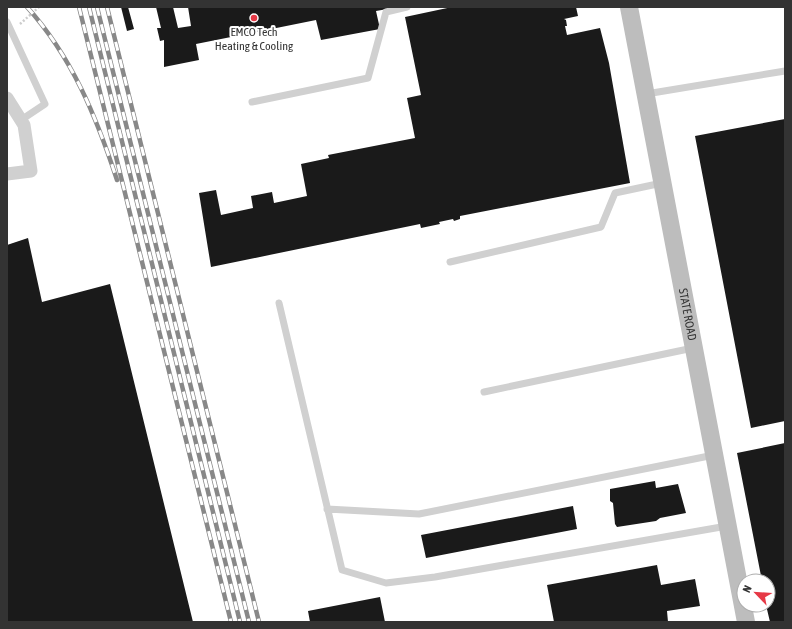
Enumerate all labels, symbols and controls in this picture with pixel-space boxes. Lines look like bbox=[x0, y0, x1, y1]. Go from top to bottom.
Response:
marker: EMCO Tech Heating & Cooling bbox=[249, 13, 259, 23]
place label: EMCO Tech Heating & Cooling bbox=[215, 25, 294, 53]
street label: STATE ROAD bbox=[676, 287, 699, 342]
north arrow bbox=[736, 573, 776, 613]
text: N bbox=[740, 583, 754, 594]

